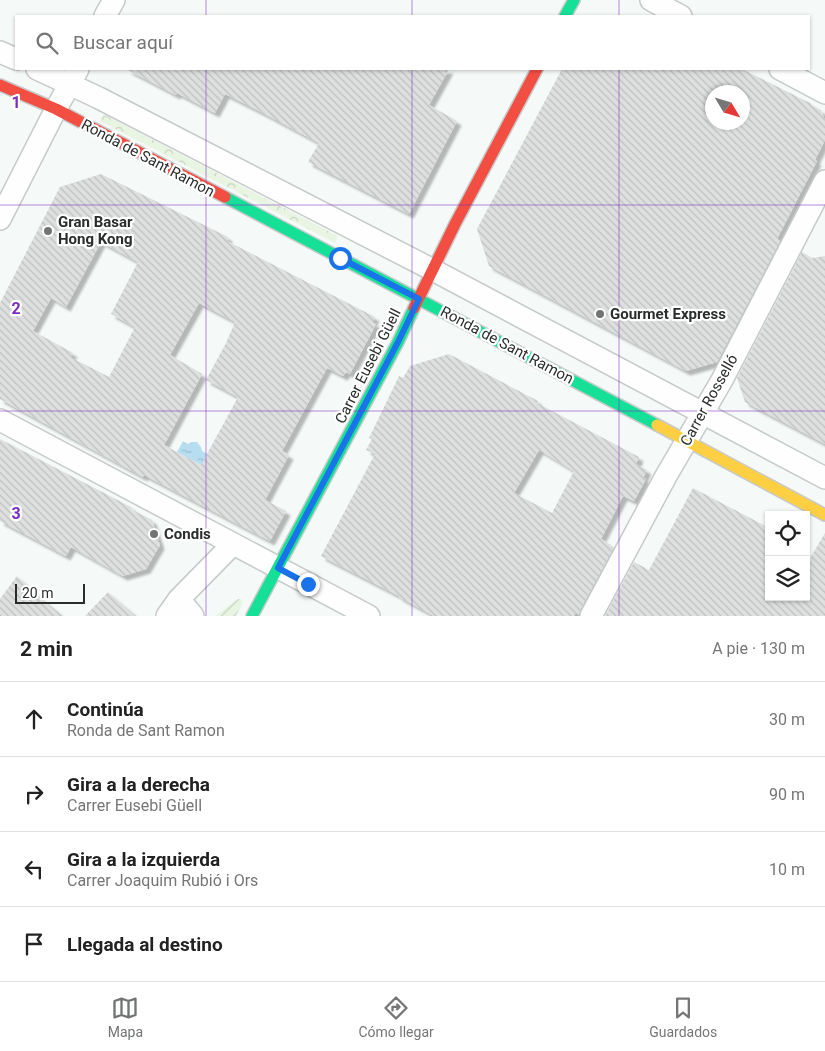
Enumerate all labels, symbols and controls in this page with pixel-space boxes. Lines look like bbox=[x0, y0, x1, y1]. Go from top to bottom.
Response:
search box bbox=[15, 15, 810, 70]
icon: search bbox=[33, 29, 61, 57]
text: Buscar aquí bbox=[73, 31, 173, 54]
north arrow bbox=[705, 85, 750, 130]
text: 1 bbox=[11, 93, 21, 112]
street label: Ronda de Sant Ramon bbox=[78, 115, 218, 201]
place label: Gran Basar Hong Kong bbox=[58, 213, 133, 248]
marker: Gran Basar Hong Kong bbox=[42, 225, 54, 237]
route start bbox=[329, 247, 352, 270]
text: 2 bbox=[11, 299, 21, 318]
street label: Ronda de Sant Ramon bbox=[437, 302, 577, 388]
place label: Gourmet Express bbox=[610, 305, 726, 323]
street label: Carrer Eusebi Güell bbox=[331, 306, 405, 426]
marker: Gourmet Express bbox=[594, 308, 606, 320]
street label: Carrer Rosselló bbox=[676, 351, 742, 449]
text: 3 bbox=[11, 504, 21, 523]
map controls bbox=[765, 511, 810, 601]
button: locate bbox=[765, 511, 810, 556]
place label: Condis bbox=[164, 525, 211, 543]
marker: Condis bbox=[148, 528, 160, 540]
button: layers bbox=[765, 556, 810, 601]
route end bbox=[297, 573, 320, 596]
scale bar bbox=[15, 581, 85, 604]
text: 20 m bbox=[22, 585, 54, 601]
text: 2 min bbox=[20, 637, 73, 661]
text: A pie · 130 m bbox=[712, 639, 805, 658]
text: Continúa bbox=[67, 698, 144, 721]
icon: ahead bbox=[20, 705, 48, 733]
text: 30 m bbox=[769, 710, 805, 729]
text: Ronda de Sant Ramon bbox=[67, 721, 225, 740]
text: Gira a la derecha bbox=[67, 773, 210, 796]
icon: right bbox=[20, 780, 48, 808]
text: 90 m bbox=[769, 785, 805, 804]
text: Carrer Eusebi Güell bbox=[67, 796, 202, 815]
text: Gira a la izquierda bbox=[67, 848, 220, 871]
icon: left bbox=[20, 855, 48, 883]
text: 10 m bbox=[769, 860, 805, 879]
text: Carrer Joaquim Rubió i Ors bbox=[67, 871, 258, 890]
icon: arrive bbox=[20, 930, 48, 958]
text: Llegada al destino bbox=[67, 933, 223, 956]
tab: Mapa bbox=[108, 994, 143, 1040]
tab: Cómo llegar bbox=[358, 994, 434, 1040]
tab: Guardados bbox=[649, 994, 717, 1040]

